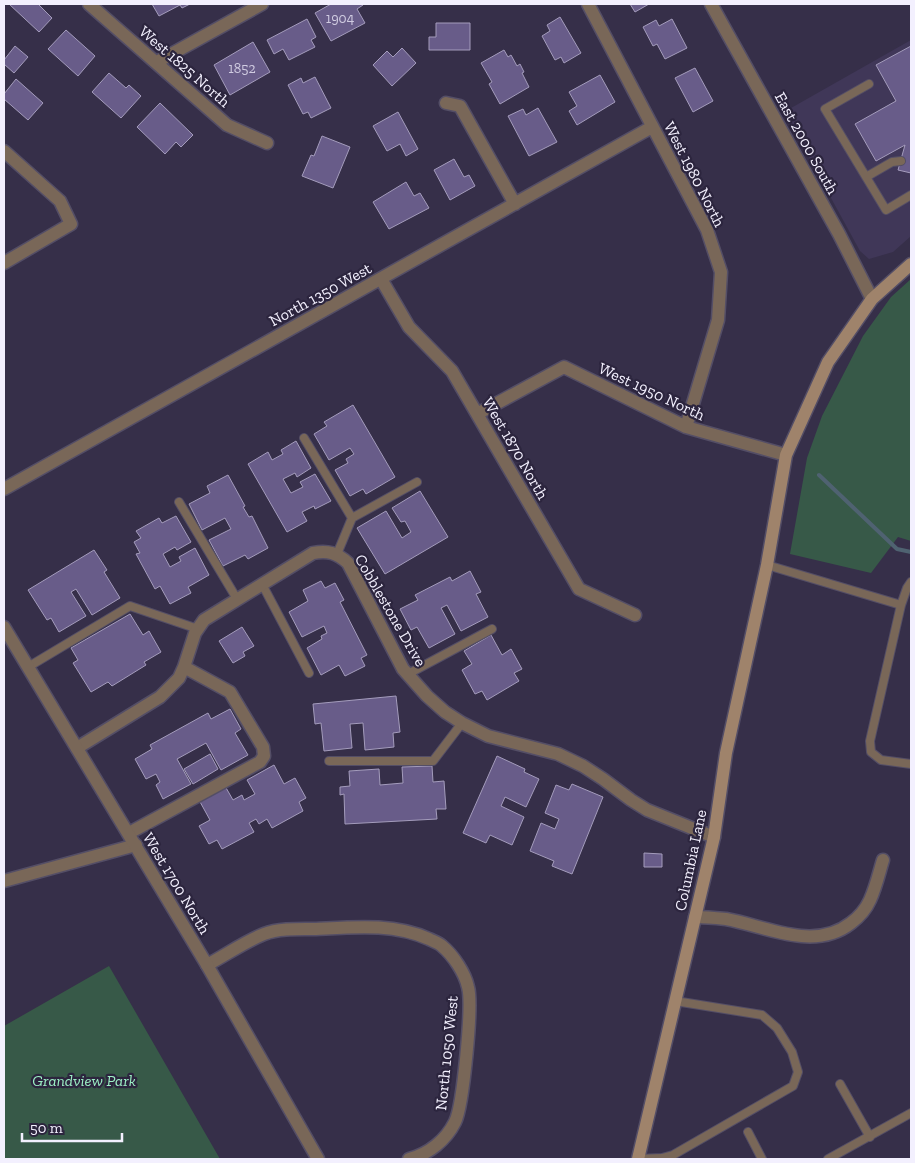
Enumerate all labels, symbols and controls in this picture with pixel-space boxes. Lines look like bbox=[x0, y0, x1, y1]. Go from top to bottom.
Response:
house number: 1904 bbox=[326, 10, 355, 27]
street label: West 1825 North bbox=[135, 22, 234, 111]
house number: 1852 bbox=[228, 60, 256, 77]
street label: East 2000 South bbox=[771, 89, 842, 198]
street label: West 1980 North bbox=[660, 118, 729, 230]
street label: North 1350 West bbox=[266, 258, 375, 330]
street label: West 1950 North bbox=[596, 358, 708, 424]
street label: West 1870 North bbox=[479, 394, 552, 503]
street label: Cobblestone Drive bbox=[351, 551, 430, 670]
street label: Columbia Lane bbox=[670, 808, 711, 913]
street label: West 1700 North bbox=[139, 829, 214, 938]
street label: North 1050 West bbox=[431, 995, 462, 1111]
park label: Grandview Park bbox=[32, 1071, 136, 1090]
scale bar bbox=[22, 1110, 122, 1142]
text: 50 m bbox=[30, 1119, 63, 1137]

